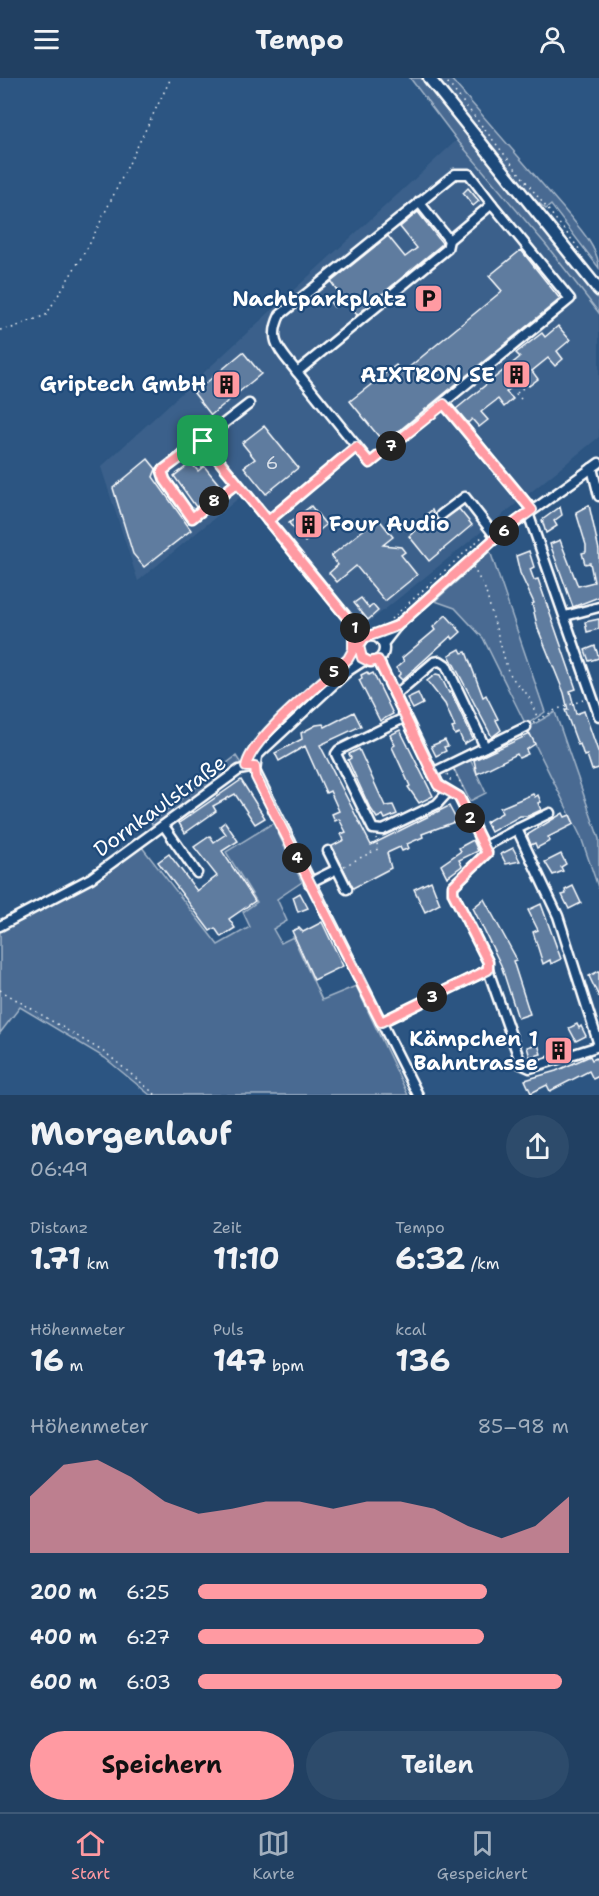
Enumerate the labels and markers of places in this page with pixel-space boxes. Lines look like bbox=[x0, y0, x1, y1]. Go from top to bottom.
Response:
parking icon: Nachtparkplatz bbox=[412, 283, 444, 315]
place label: Nachtparkplatz bbox=[232, 285, 407, 313]
building icon: AIXTRON SE bbox=[500, 359, 532, 391]
place label: AIXTRON SE bbox=[360, 361, 495, 389]
building icon: Griptech GmbH bbox=[211, 368, 243, 400]
place label: Griptech GmbH bbox=[40, 370, 206, 398]
pin bbox=[177, 415, 228, 466]
pin: 7 bbox=[376, 431, 406, 461]
pin: 8 bbox=[199, 486, 229, 516]
building icon: Four Audio bbox=[292, 508, 324, 540]
place label: Four Audio bbox=[329, 510, 450, 538]
pin: 6 bbox=[489, 516, 519, 546]
pin: 1 bbox=[340, 613, 370, 643]
pin: 5 bbox=[319, 657, 349, 687]
pin: 2 bbox=[455, 803, 485, 833]
pin: 4 bbox=[282, 843, 312, 873]
pin: 3 bbox=[417, 982, 447, 1012]
place label: Kämpchen 1 Bahntrasse bbox=[409, 1025, 538, 1077]
building icon: Kämpchen 1 Bahntrasse bbox=[543, 1035, 575, 1067]

